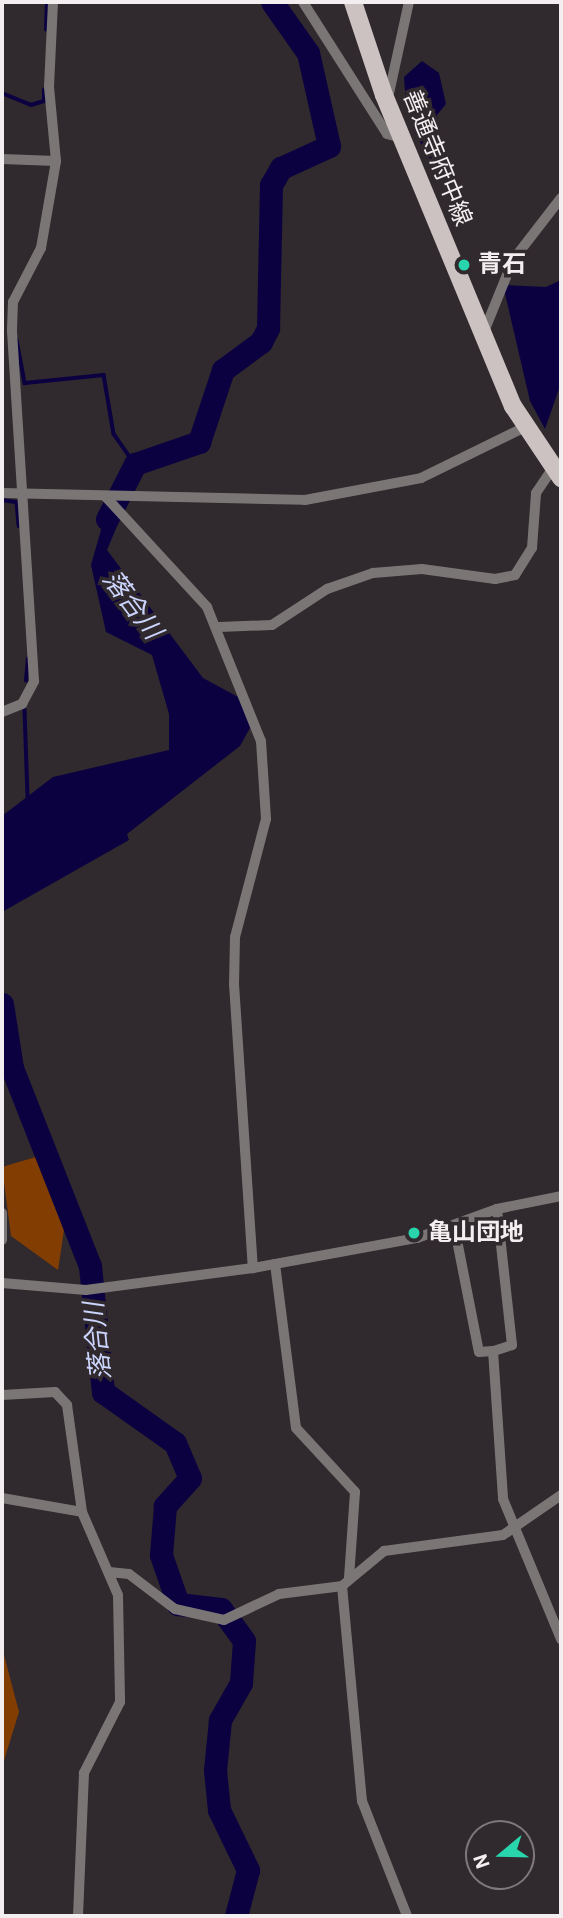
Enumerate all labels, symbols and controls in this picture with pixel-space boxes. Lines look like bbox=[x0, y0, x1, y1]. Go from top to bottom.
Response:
street label: 善通寺府中線 bbox=[397, 86, 477, 230]
place label: 青石 bbox=[478, 251, 526, 279]
marker: 青石 bbox=[456, 257, 472, 273]
water label: 落合川 bbox=[96, 564, 168, 646]
place label: 亀山団地 bbox=[428, 1219, 524, 1247]
marker: 亀山団地 bbox=[406, 1225, 422, 1241]
water label: 落合川 bbox=[78, 1301, 118, 1381]
north arrow bbox=[465, 1820, 535, 1890]
text: N bbox=[469, 1851, 495, 1871]

